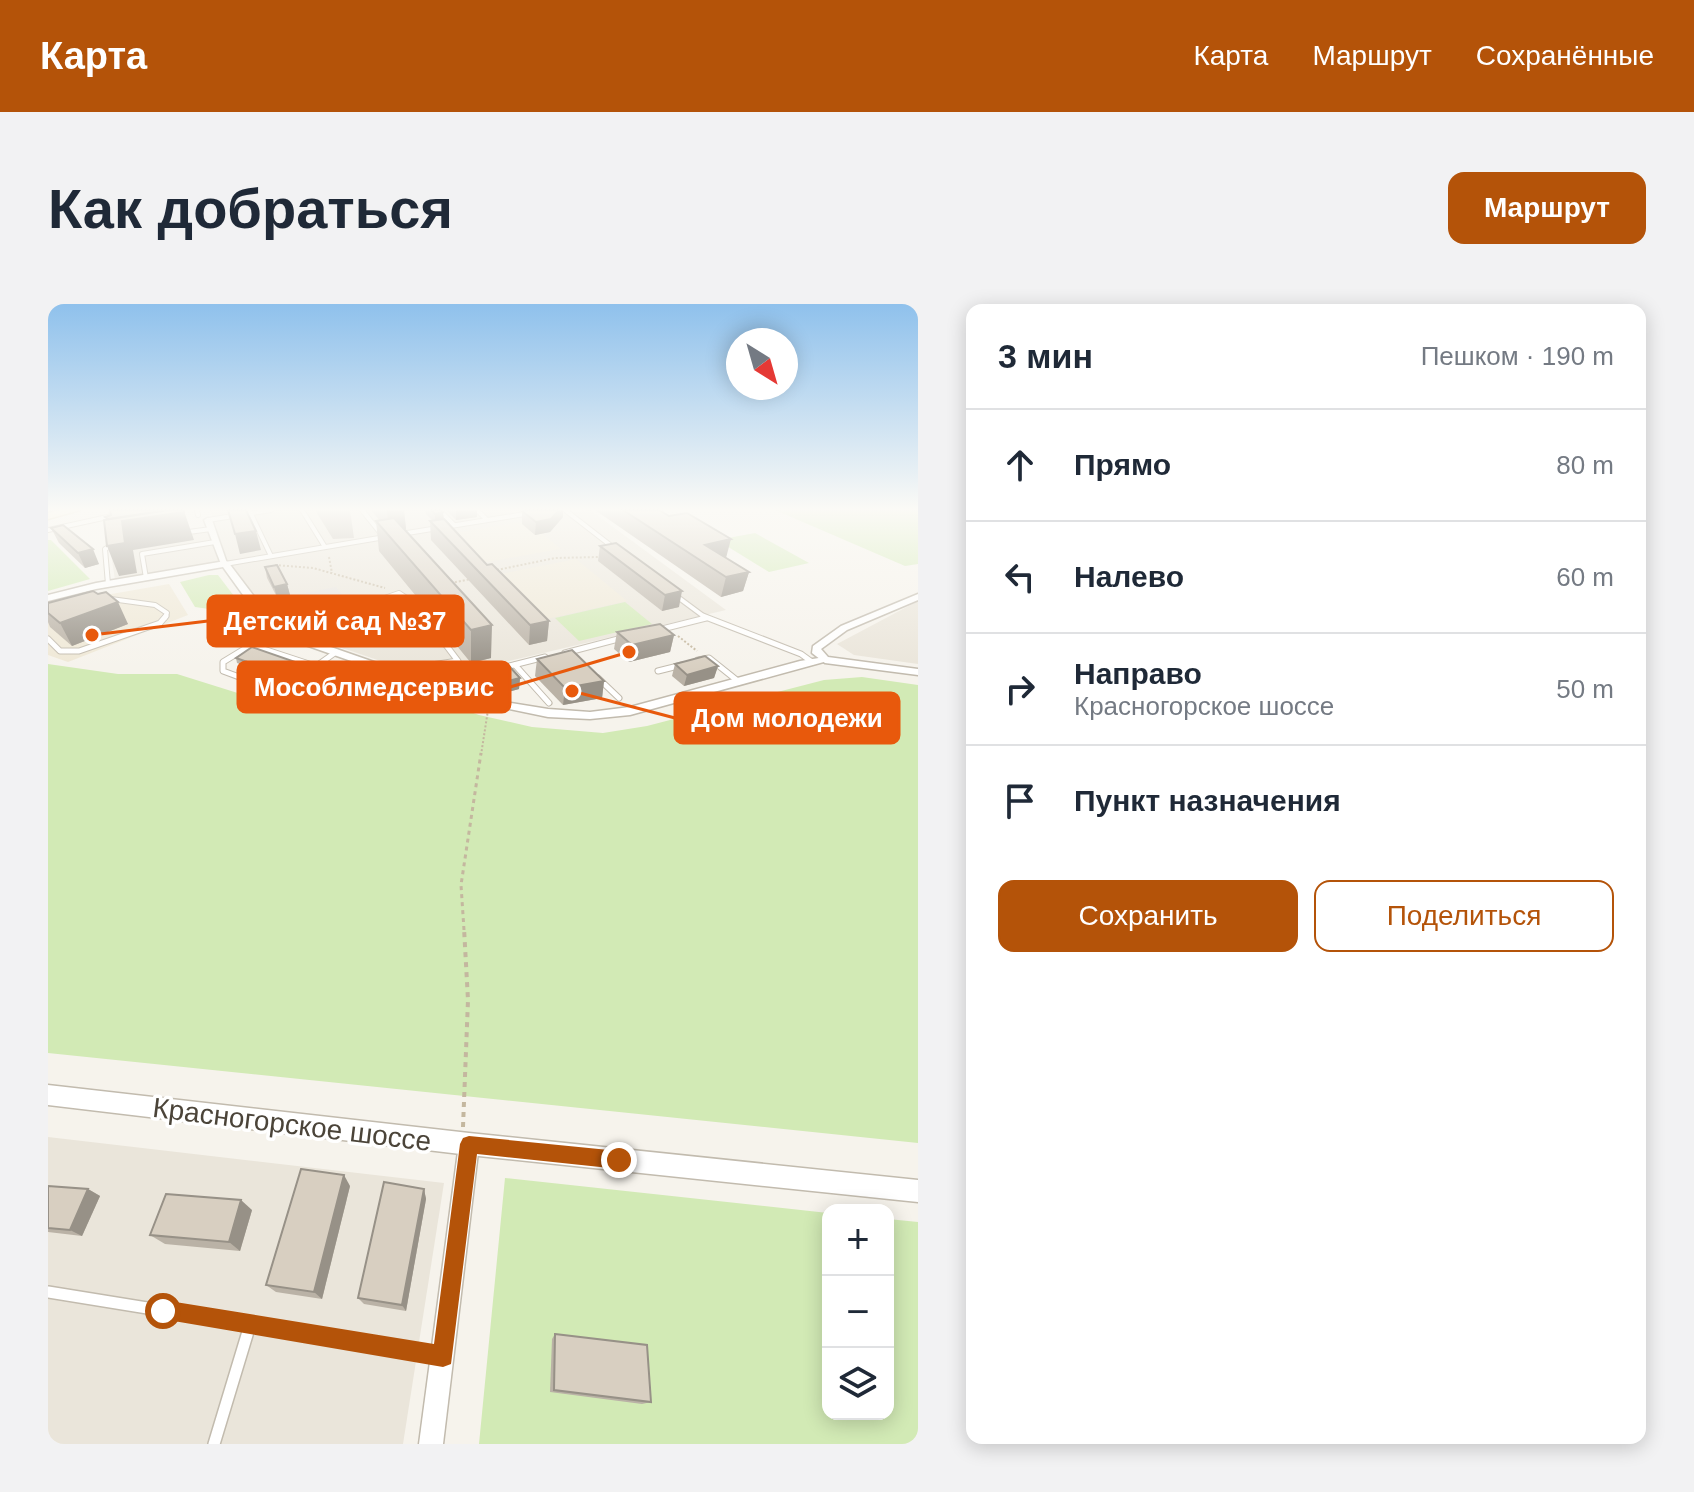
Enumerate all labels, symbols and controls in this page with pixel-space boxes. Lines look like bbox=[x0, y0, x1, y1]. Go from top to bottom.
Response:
text: Карта bbox=[40, 35, 147, 77]
text: Карта bbox=[1193, 40, 1268, 71]
text: Маршрут bbox=[1312, 40, 1432, 71]
text: Сохранённые bbox=[1476, 40, 1654, 71]
button: Маршрут bbox=[1448, 172, 1646, 244]
text: Как добраться bbox=[48, 177, 453, 240]
north arrow bbox=[726, 328, 798, 400]
text: 3 мин bbox=[998, 337, 1093, 375]
text: Пешком · 190 m bbox=[1421, 341, 1614, 371]
icon: ahead bbox=[998, 443, 1042, 487]
text: Прямо bbox=[1074, 448, 1171, 481]
text: 80 m bbox=[1556, 450, 1614, 480]
icon: left bbox=[998, 555, 1042, 599]
text: Налево bbox=[1074, 560, 1184, 593]
text: 60 m bbox=[1556, 562, 1614, 592]
callout: Детский сад №37 bbox=[208, 596, 463, 646]
text: Детский сад №37 bbox=[224, 606, 446, 636]
text: Направо bbox=[1074, 657, 1202, 690]
callout: Мособлмедсервис bbox=[238, 662, 510, 712]
icon: right bbox=[998, 667, 1042, 711]
text: Мособлмедсервис bbox=[254, 672, 494, 702]
text: 50 m bbox=[1556, 674, 1614, 704]
text: Красногорское шоссе bbox=[1074, 691, 1334, 721]
callout: Дом молодежи bbox=[675, 693, 899, 743]
text: Дом молодежи bbox=[691, 703, 883, 733]
icon: arrive bbox=[998, 779, 1042, 823]
text: Пункт назначения bbox=[1074, 784, 1341, 817]
button: Сохранить bbox=[998, 880, 1298, 952]
button: Поделиться bbox=[1314, 880, 1614, 952]
street label: Красногорское шоссе bbox=[151, 1092, 433, 1157]
route end bbox=[601, 1142, 637, 1178]
map controls bbox=[822, 1204, 894, 1420]
button: + bbox=[822, 1204, 894, 1276]
button: − bbox=[822, 1276, 894, 1348]
route start bbox=[145, 1293, 181, 1329]
button: layers bbox=[822, 1348, 894, 1420]

